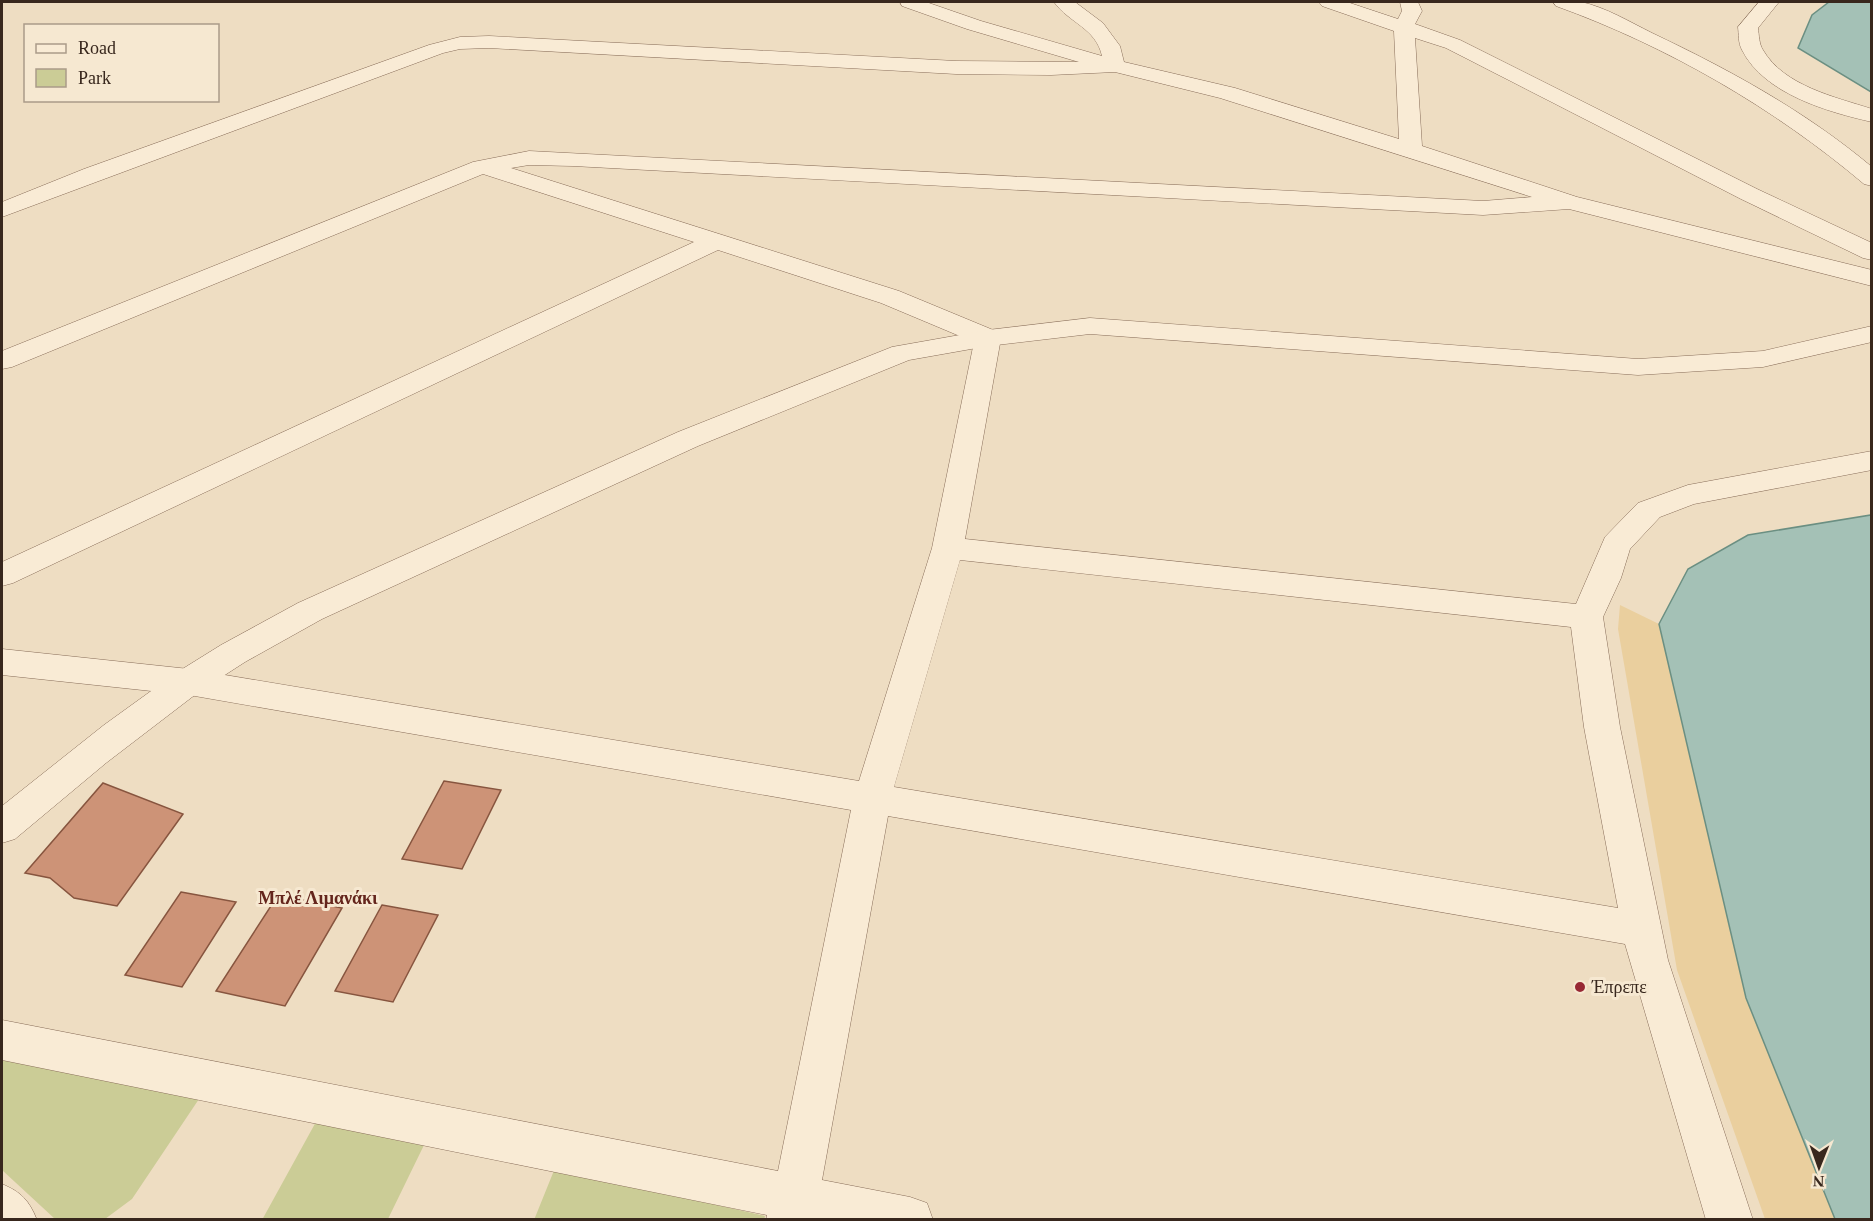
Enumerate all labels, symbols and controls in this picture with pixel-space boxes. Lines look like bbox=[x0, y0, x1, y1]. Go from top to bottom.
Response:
legend bbox=[24, 24, 219, 102]
text: Road bbox=[78, 38, 116, 58]
text: Park bbox=[78, 68, 111, 88]
district label: Μπλέ Λιμανάκι bbox=[258, 888, 378, 908]
place label: Έπρεπε bbox=[1591, 977, 1647, 997]
marker: Έπρεπε bbox=[1573, 980, 1587, 994]
north arrow bbox=[1789, 1137, 1849, 1197]
text: N bbox=[1812, 1173, 1825, 1190]

